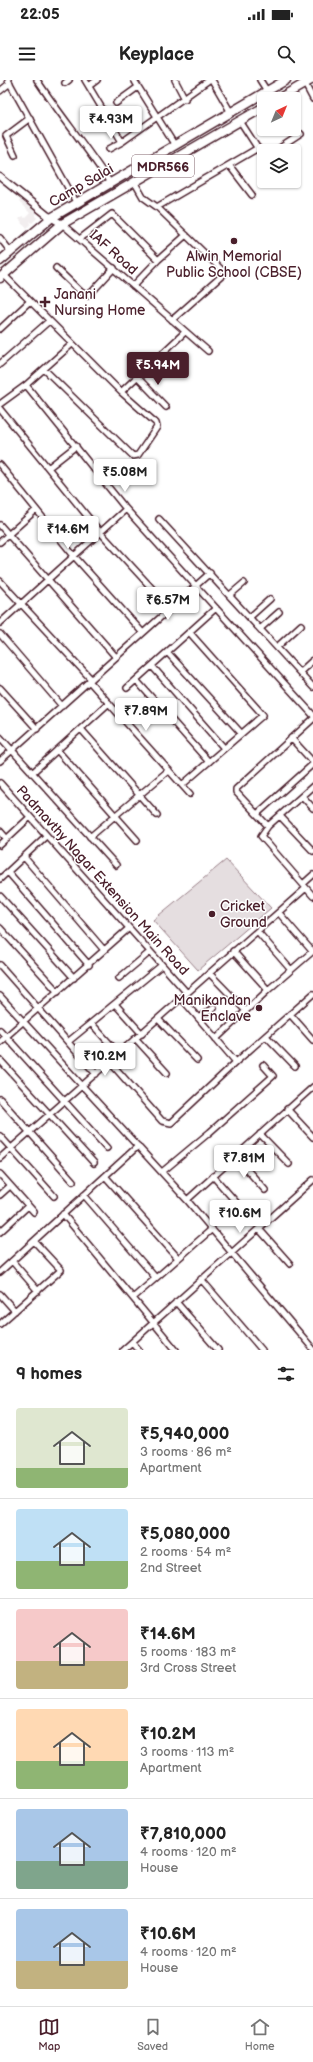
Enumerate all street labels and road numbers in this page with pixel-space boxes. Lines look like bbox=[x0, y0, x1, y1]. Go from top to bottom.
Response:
road number: MDR566 bbox=[132, 155, 194, 177]
street label: Camp Salai bbox=[46, 160, 117, 211]
street label: IAF Road bbox=[86, 226, 141, 278]
street label: Padmavthy Nagar Extension Main Road bbox=[13, 782, 192, 979]

